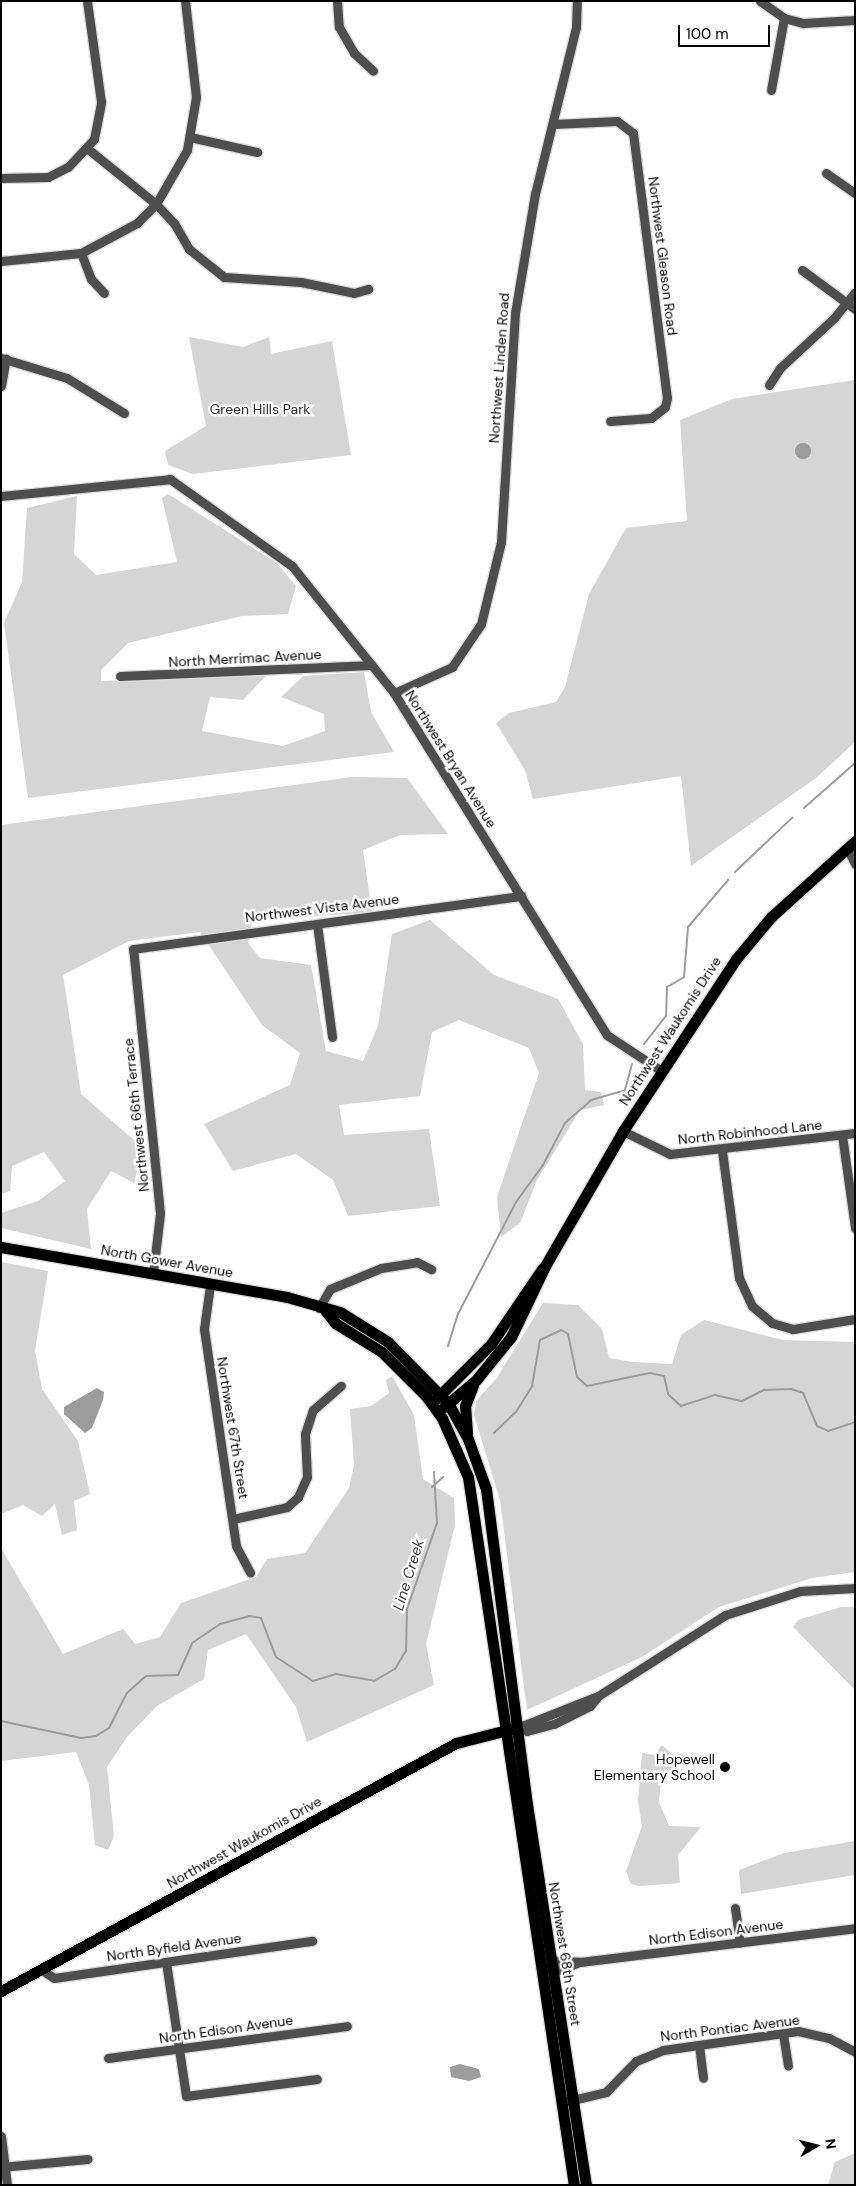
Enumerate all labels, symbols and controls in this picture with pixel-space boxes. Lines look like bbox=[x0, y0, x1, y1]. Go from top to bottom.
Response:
scale bar bbox=[681, 15, 774, 47]
text: 100 m bbox=[686, 24, 729, 44]
street label: Northwest Gleason Road bbox=[645, 176, 681, 336]
street label: Northwest Linden Road bbox=[485, 292, 513, 444]
park label: Green Hills Park bbox=[210, 401, 310, 417]
street label: North Merrimac Avenue bbox=[168, 646, 322, 670]
street label: Northwest Bryan Avenue bbox=[402, 687, 500, 831]
street label: Northwest Vista Avenue bbox=[244, 890, 400, 926]
street label: Northwest Waukomis Drive bbox=[616, 953, 724, 1109]
street label: Northwest 66th Terrace bbox=[120, 1037, 152, 1193]
street label: North Robinhood Lane bbox=[677, 1116, 823, 1148]
street label: North Gower Avenue bbox=[100, 1241, 234, 1281]
street label: Northwest 67th Street bbox=[213, 1356, 253, 1500]
water label: Line Creek bbox=[390, 1537, 428, 1613]
place label: Hopewell Elementary School bbox=[594, 1751, 715, 1784]
marker: Hopewell Elementary School bbox=[719, 1761, 731, 1773]
street label: Northwest Waukomis Drive bbox=[164, 1792, 324, 1892]
street label: Northwest 68th Street bbox=[545, 1881, 585, 2027]
street label: North Edison Avenue bbox=[648, 1915, 784, 1949]
street label: North Byfield Avenue bbox=[106, 1929, 242, 1965]
street label: North Edison Avenue bbox=[158, 2011, 294, 2047]
street label: North Pontiac Avenue bbox=[659, 2011, 801, 2045]
north arrow bbox=[791, 2121, 841, 2171]
text: N bbox=[821, 2138, 840, 2150]

